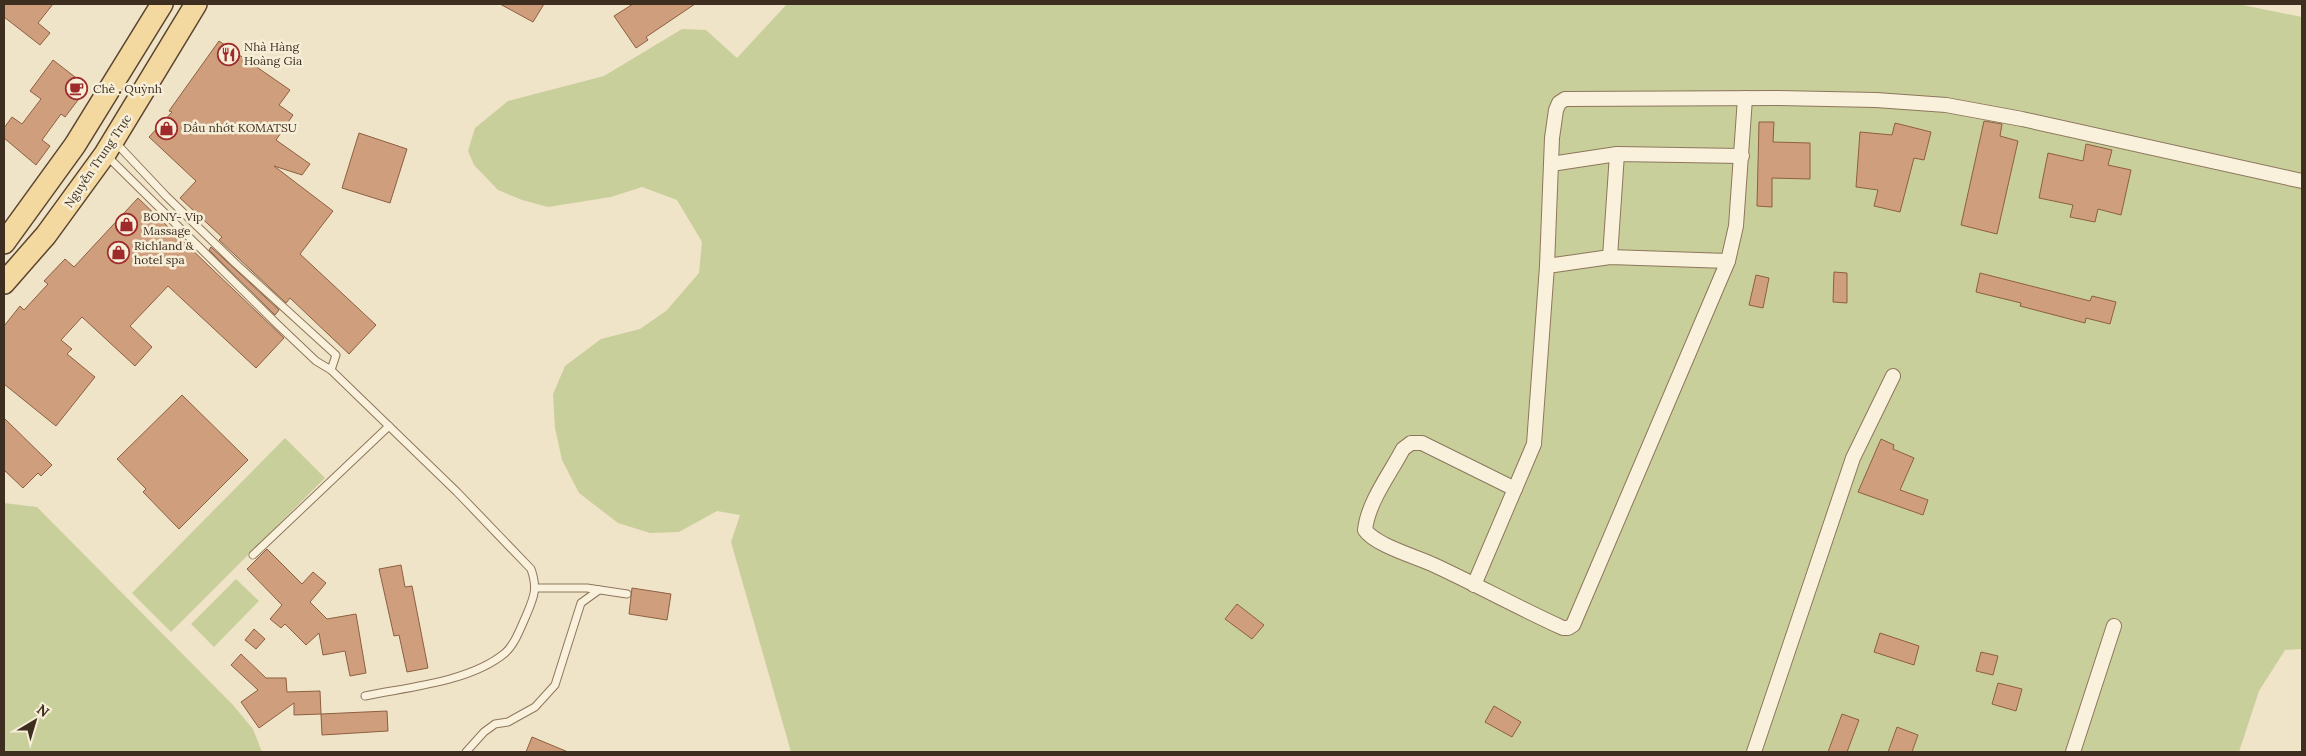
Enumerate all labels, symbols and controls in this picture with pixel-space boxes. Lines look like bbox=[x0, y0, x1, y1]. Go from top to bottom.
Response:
place label: Nhà Hàng Hoàng Gia bbox=[244, 39, 302, 68]
restaurant icon: Nhà Hàng Hoàng Gia bbox=[216, 42, 240, 66]
cafe icon: Chè . Quỳnh bbox=[65, 77, 89, 101]
place label: Chè . Quỳnh bbox=[93, 81, 162, 96]
street label: Nguyễn Trung Trực bbox=[61, 111, 134, 210]
shop icon: Dầu nhớt KOMATSU bbox=[155, 116, 179, 140]
place label: Dầu nhớt KOMATSU bbox=[183, 120, 297, 135]
place label: BONY- Vip Massage bbox=[143, 209, 203, 238]
shop icon: BONY- Vip Massage bbox=[115, 212, 139, 236]
place label: Richland & hotel spa bbox=[134, 238, 195, 267]
shop icon: Richland & hotel spa bbox=[106, 241, 130, 265]
north arrow bbox=[10, 696, 60, 746]
text: N bbox=[33, 700, 53, 721]

